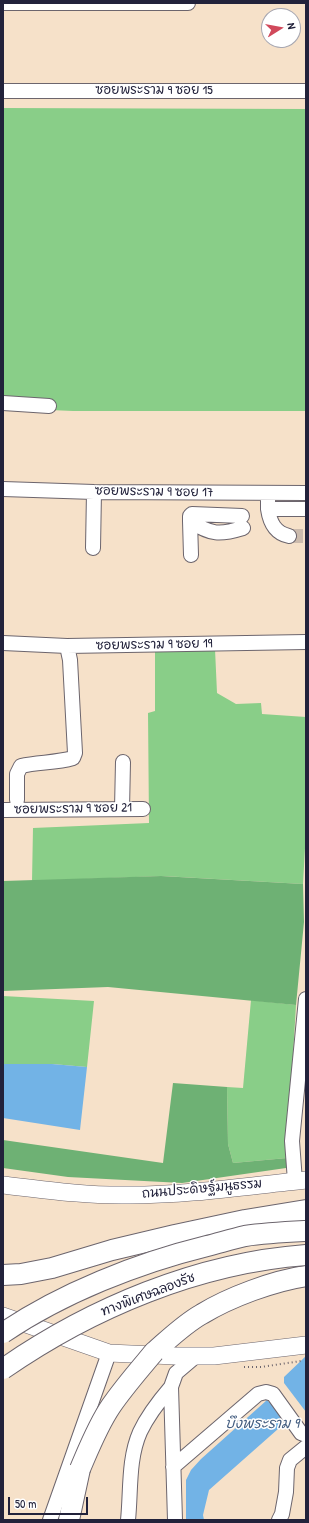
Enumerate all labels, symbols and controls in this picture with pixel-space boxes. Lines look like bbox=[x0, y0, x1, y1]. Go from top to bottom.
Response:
north arrow bbox=[261, 8, 301, 48]
text: N bbox=[284, 22, 299, 30]
street label: ซอยพระราม 9 ซอย 15 bbox=[95, 83, 213, 99]
street label: ซอยพระราม 9 ซอย 17 bbox=[95, 483, 213, 501]
street label: ซอยพระราม 9 ซอย 19 bbox=[96, 636, 212, 654]
street label: ซอยพระราม 9 ซอย 21 bbox=[14, 800, 132, 818]
street label: ถนนประดิษฐ์มนูธรรม bbox=[141, 1176, 263, 1202]
street label: ทางพิเศษฉลองรัช bbox=[99, 1270, 197, 1320]
water label: บึงพระราม 9 bbox=[225, 1416, 299, 1432]
scale bar bbox=[10, 1489, 90, 1515]
text: 50 m bbox=[15, 1495, 36, 1512]

